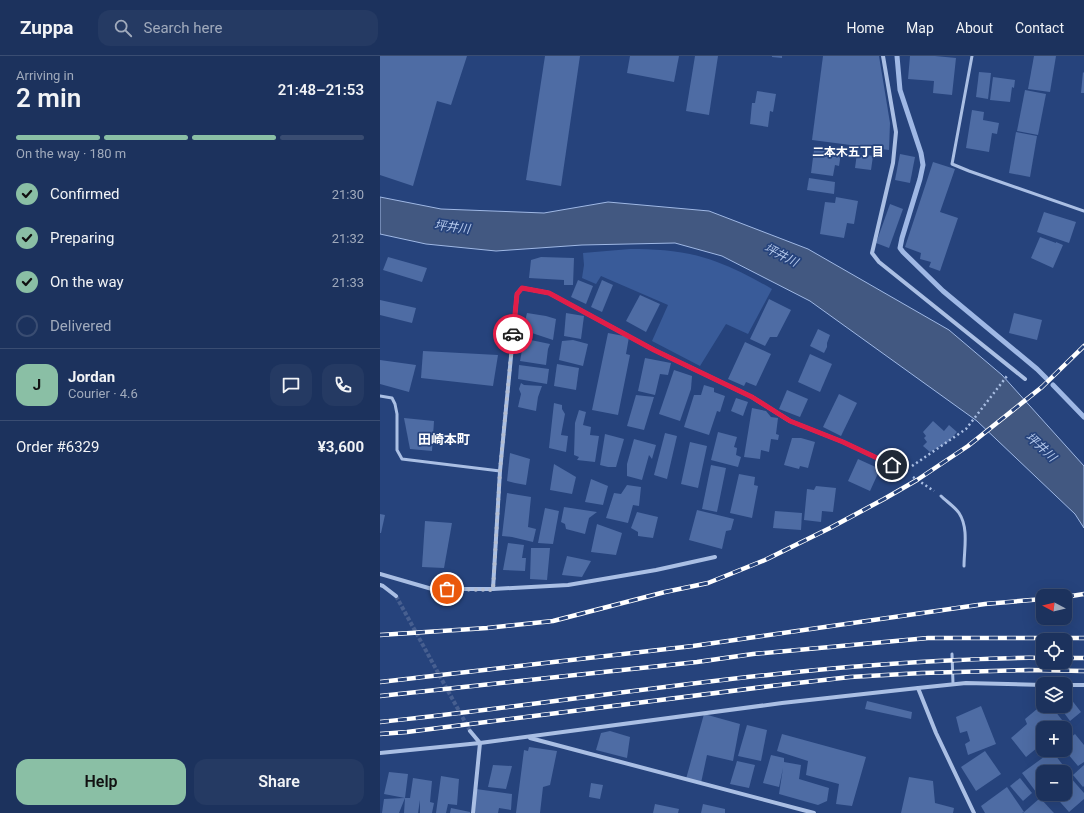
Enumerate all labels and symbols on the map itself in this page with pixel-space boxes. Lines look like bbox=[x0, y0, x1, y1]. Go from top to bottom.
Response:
district label: 二本木五丁目 bbox=[812, 145, 884, 159]
water label: 坪井川 bbox=[433, 218, 473, 236]
water label: 坪井川 bbox=[762, 241, 802, 270]
courier bbox=[493, 314, 533, 354]
water label: 坪井川 bbox=[1023, 430, 1060, 466]
district label: 田崎本町 bbox=[418, 432, 470, 447]
pin bbox=[875, 448, 909, 482]
pin bbox=[430, 572, 464, 606]
north arrow bbox=[1036, 589, 1072, 625]

